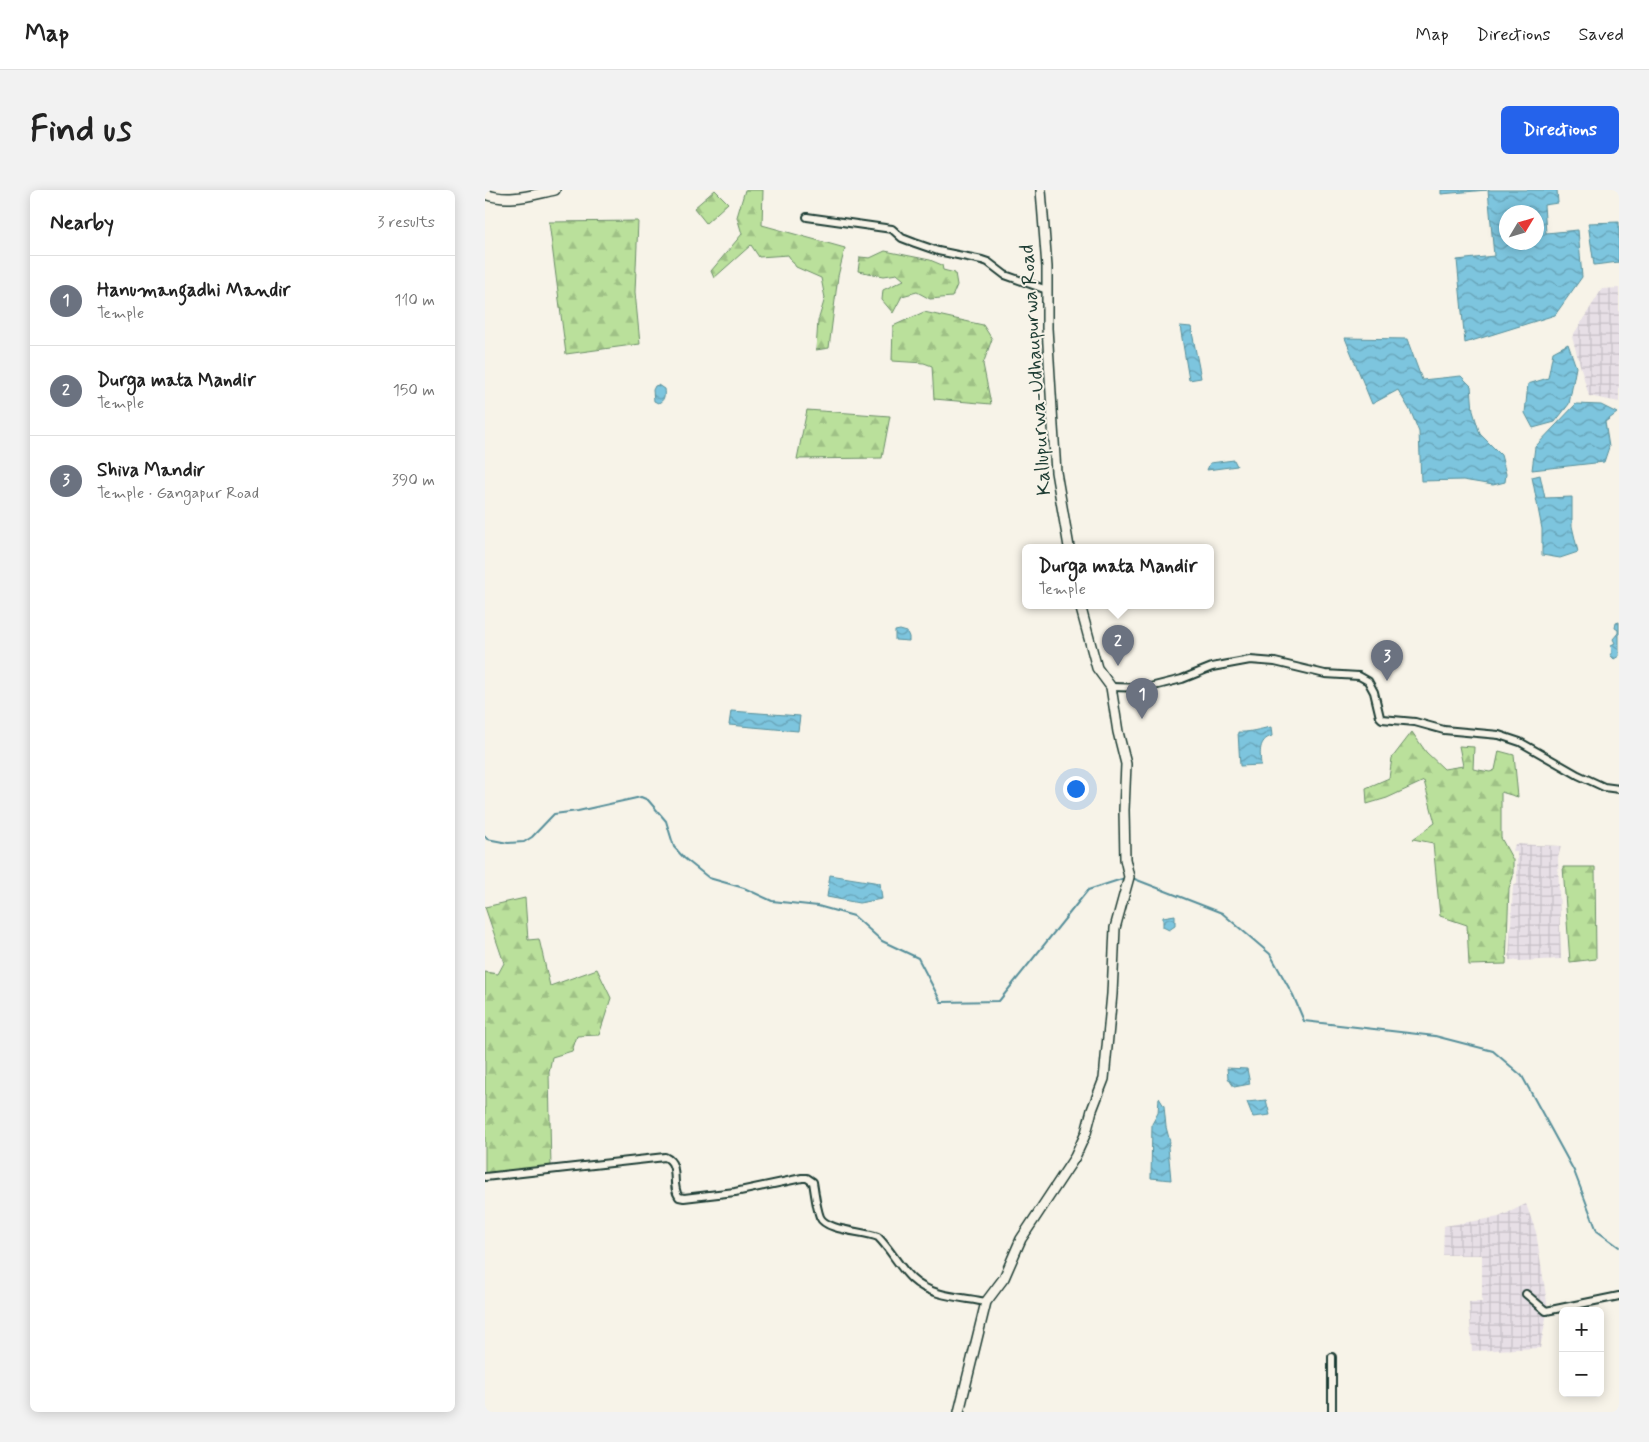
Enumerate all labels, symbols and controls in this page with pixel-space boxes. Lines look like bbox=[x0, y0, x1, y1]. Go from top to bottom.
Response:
text: Map bbox=[25, 19, 69, 50]
text: Map bbox=[1416, 23, 1449, 47]
text: Directions bbox=[1477, 23, 1551, 47]
text: Saved bbox=[1579, 23, 1624, 47]
button: Directions bbox=[1501, 106, 1619, 154]
text: Find us bbox=[30, 107, 132, 153]
north arrow bbox=[1499, 205, 1544, 250]
text: Nearby bbox=[50, 209, 114, 237]
text: 3 results bbox=[377, 212, 435, 233]
street label: Kallupurwa-Udhaupurwa Road bbox=[1014, 244, 1058, 496]
text: Hanumangadhi Mandir bbox=[97, 278, 290, 303]
text: 1 bbox=[62, 290, 70, 311]
text: 110 m bbox=[394, 290, 435, 311]
text: Temple bbox=[97, 303, 144, 324]
text: Durga mata Mandir bbox=[97, 368, 256, 393]
text: 2 bbox=[62, 380, 70, 401]
text: 150 m bbox=[393, 380, 435, 401]
text: Temple bbox=[97, 393, 144, 414]
text: Shiva Mandir bbox=[97, 458, 205, 483]
text: 3 bbox=[62, 470, 70, 491]
text: 390 m bbox=[392, 470, 435, 491]
text: Temple · Gangapur Road bbox=[97, 483, 259, 504]
popup bbox=[1022, 544, 1214, 609]
text: Durga mata Mandir bbox=[1039, 554, 1197, 579]
text: Temple bbox=[1039, 579, 1086, 600]
pin: 2 bbox=[1102, 625, 1134, 666]
pin: 3 bbox=[1371, 640, 1403, 681]
pin: 1 bbox=[1126, 678, 1158, 719]
your location bbox=[1063, 776, 1089, 802]
map controls bbox=[1559, 1307, 1604, 1397]
button: + bbox=[1559, 1307, 1604, 1352]
button: − bbox=[1559, 1352, 1604, 1397]

